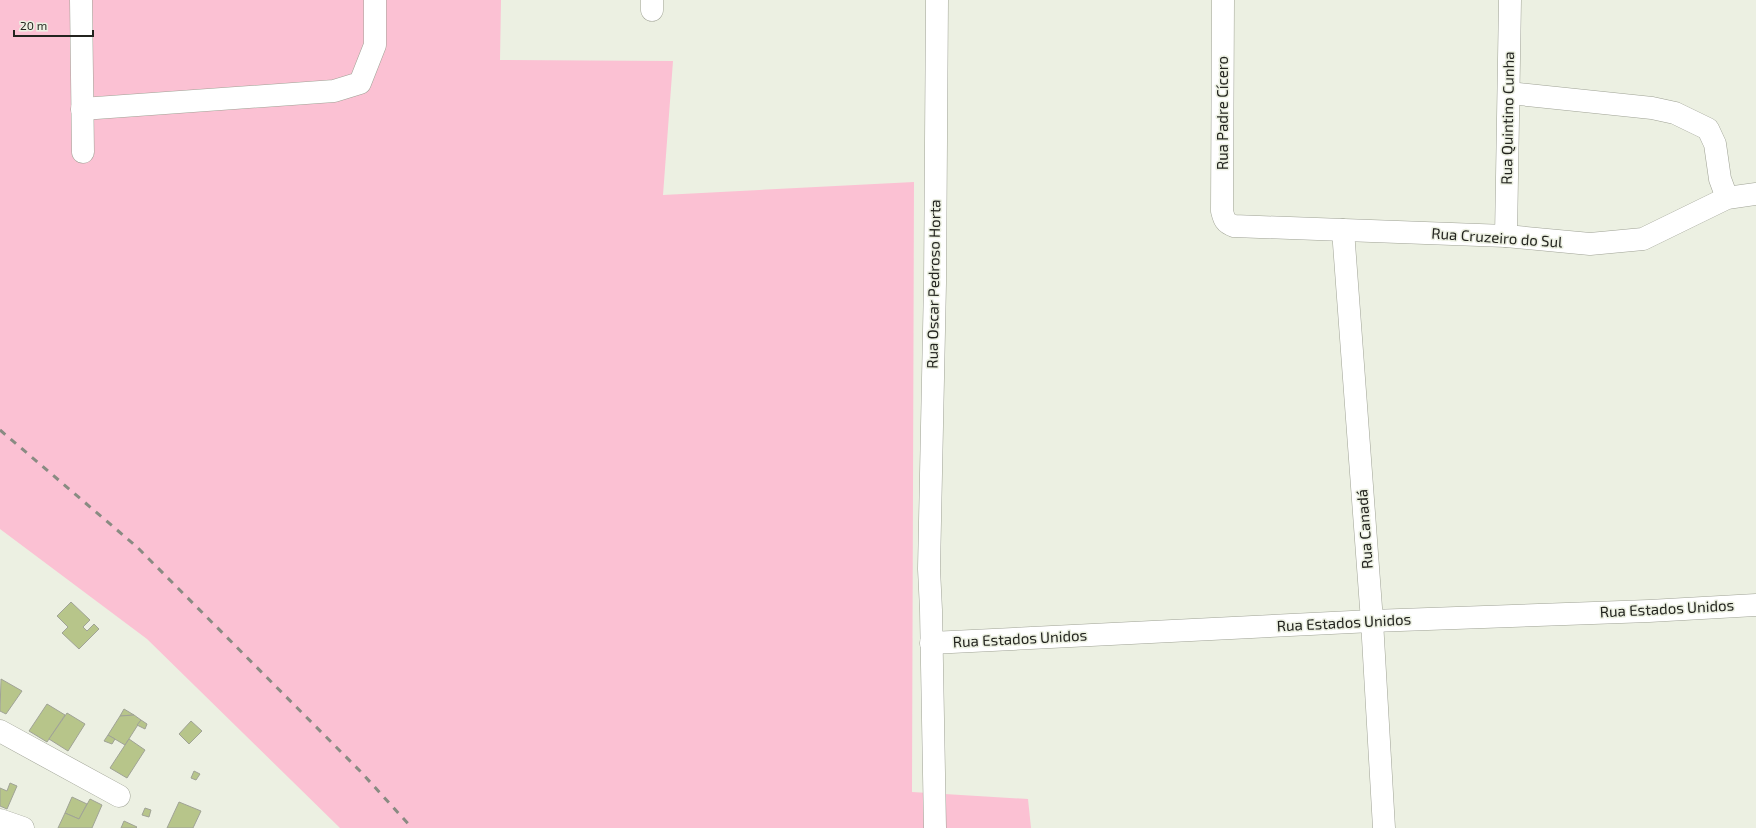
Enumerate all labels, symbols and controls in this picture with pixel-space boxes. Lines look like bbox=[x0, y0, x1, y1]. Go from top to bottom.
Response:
scale bar bbox=[14, 12, 93, 38]
text: 20 m bbox=[20, 18, 47, 32]
street label: Rua Quintino Cunha bbox=[1497, 51, 1518, 185]
street label: Rua Padre Cícero bbox=[1213, 56, 1231, 170]
street label: Rua Oscar Pedroso Horta bbox=[923, 199, 943, 369]
street label: Rua Cruzeiro do Sul bbox=[1431, 223, 1564, 251]
street label: Rua Canadá bbox=[1352, 489, 1376, 570]
street label: Rua Estados Unidos bbox=[1599, 595, 1735, 621]
street label: Rua Estados Unidos bbox=[1276, 609, 1412, 635]
street label: Rua Estados Unidos bbox=[952, 625, 1088, 651]

